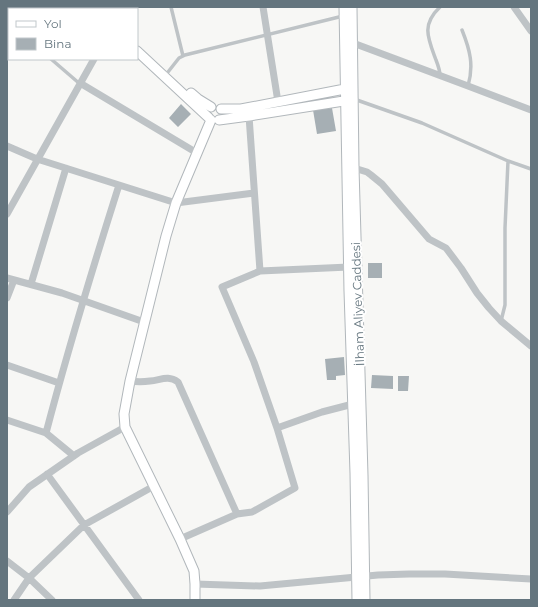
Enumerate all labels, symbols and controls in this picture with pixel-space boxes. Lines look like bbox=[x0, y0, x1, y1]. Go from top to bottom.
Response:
legend bbox=[8, 8, 138, 60]
text: Yol bbox=[44, 16, 62, 31]
text: Bina bbox=[44, 36, 71, 51]
street label: İlham Aliyev Caddesi bbox=[348, 242, 367, 366]

